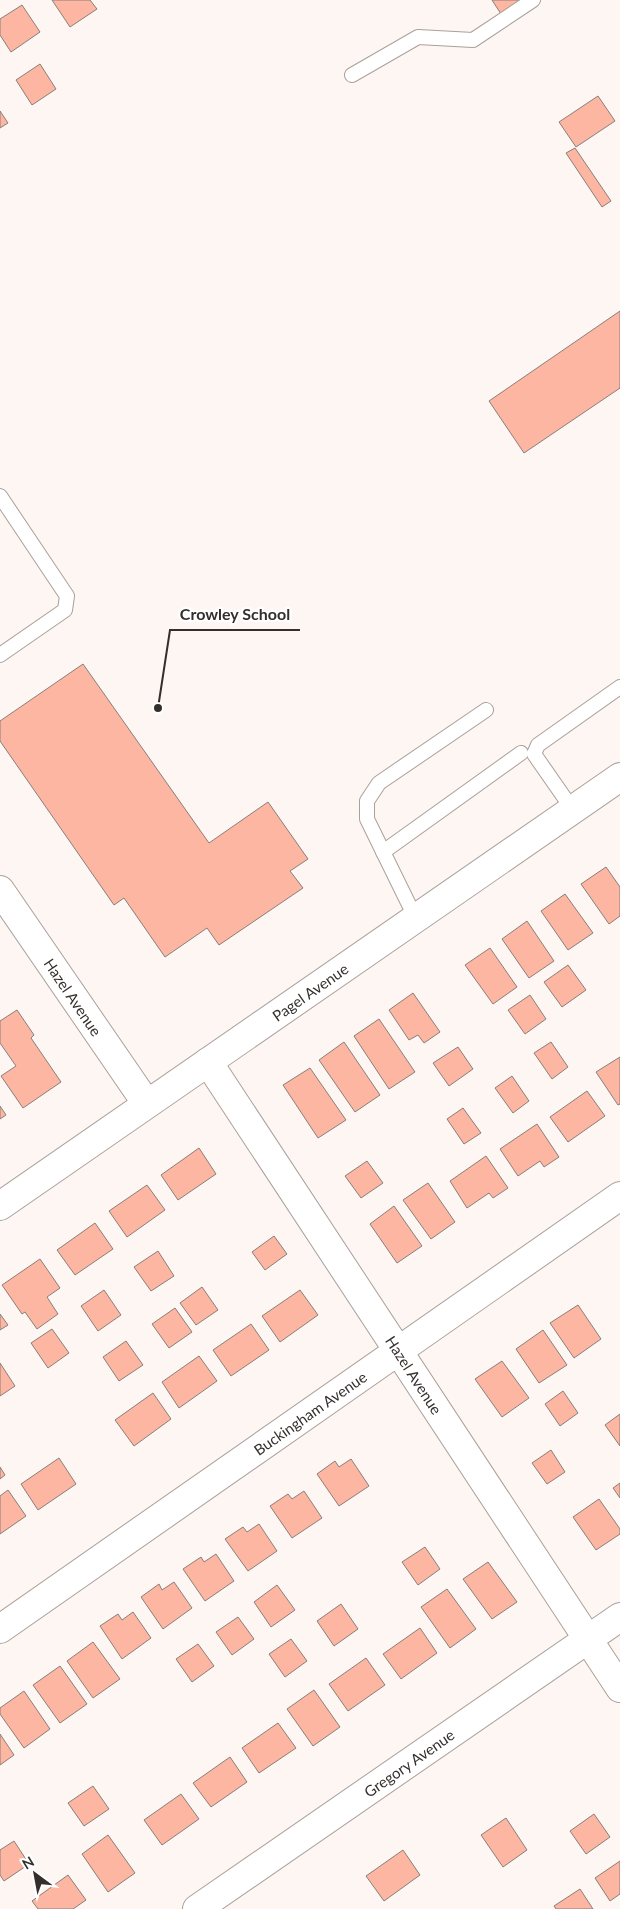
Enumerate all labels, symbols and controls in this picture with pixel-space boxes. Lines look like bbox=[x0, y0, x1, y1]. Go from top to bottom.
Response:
callout: Crowley School bbox=[170, 599, 300, 630]
text: Crowley School bbox=[180, 604, 290, 623]
street label: Hazel Avenue bbox=[40, 955, 106, 1039]
street label: Pagel Avenue bbox=[269, 959, 351, 1025]
street label: Hazel Avenue bbox=[382, 1332, 446, 1418]
street label: Buckingham Avenue bbox=[250, 1367, 370, 1459]
street label: Gregory Avenue bbox=[360, 1725, 458, 1801]
north arrow bbox=[10, 1849, 60, 1899]
text: N bbox=[19, 1852, 37, 1873]

